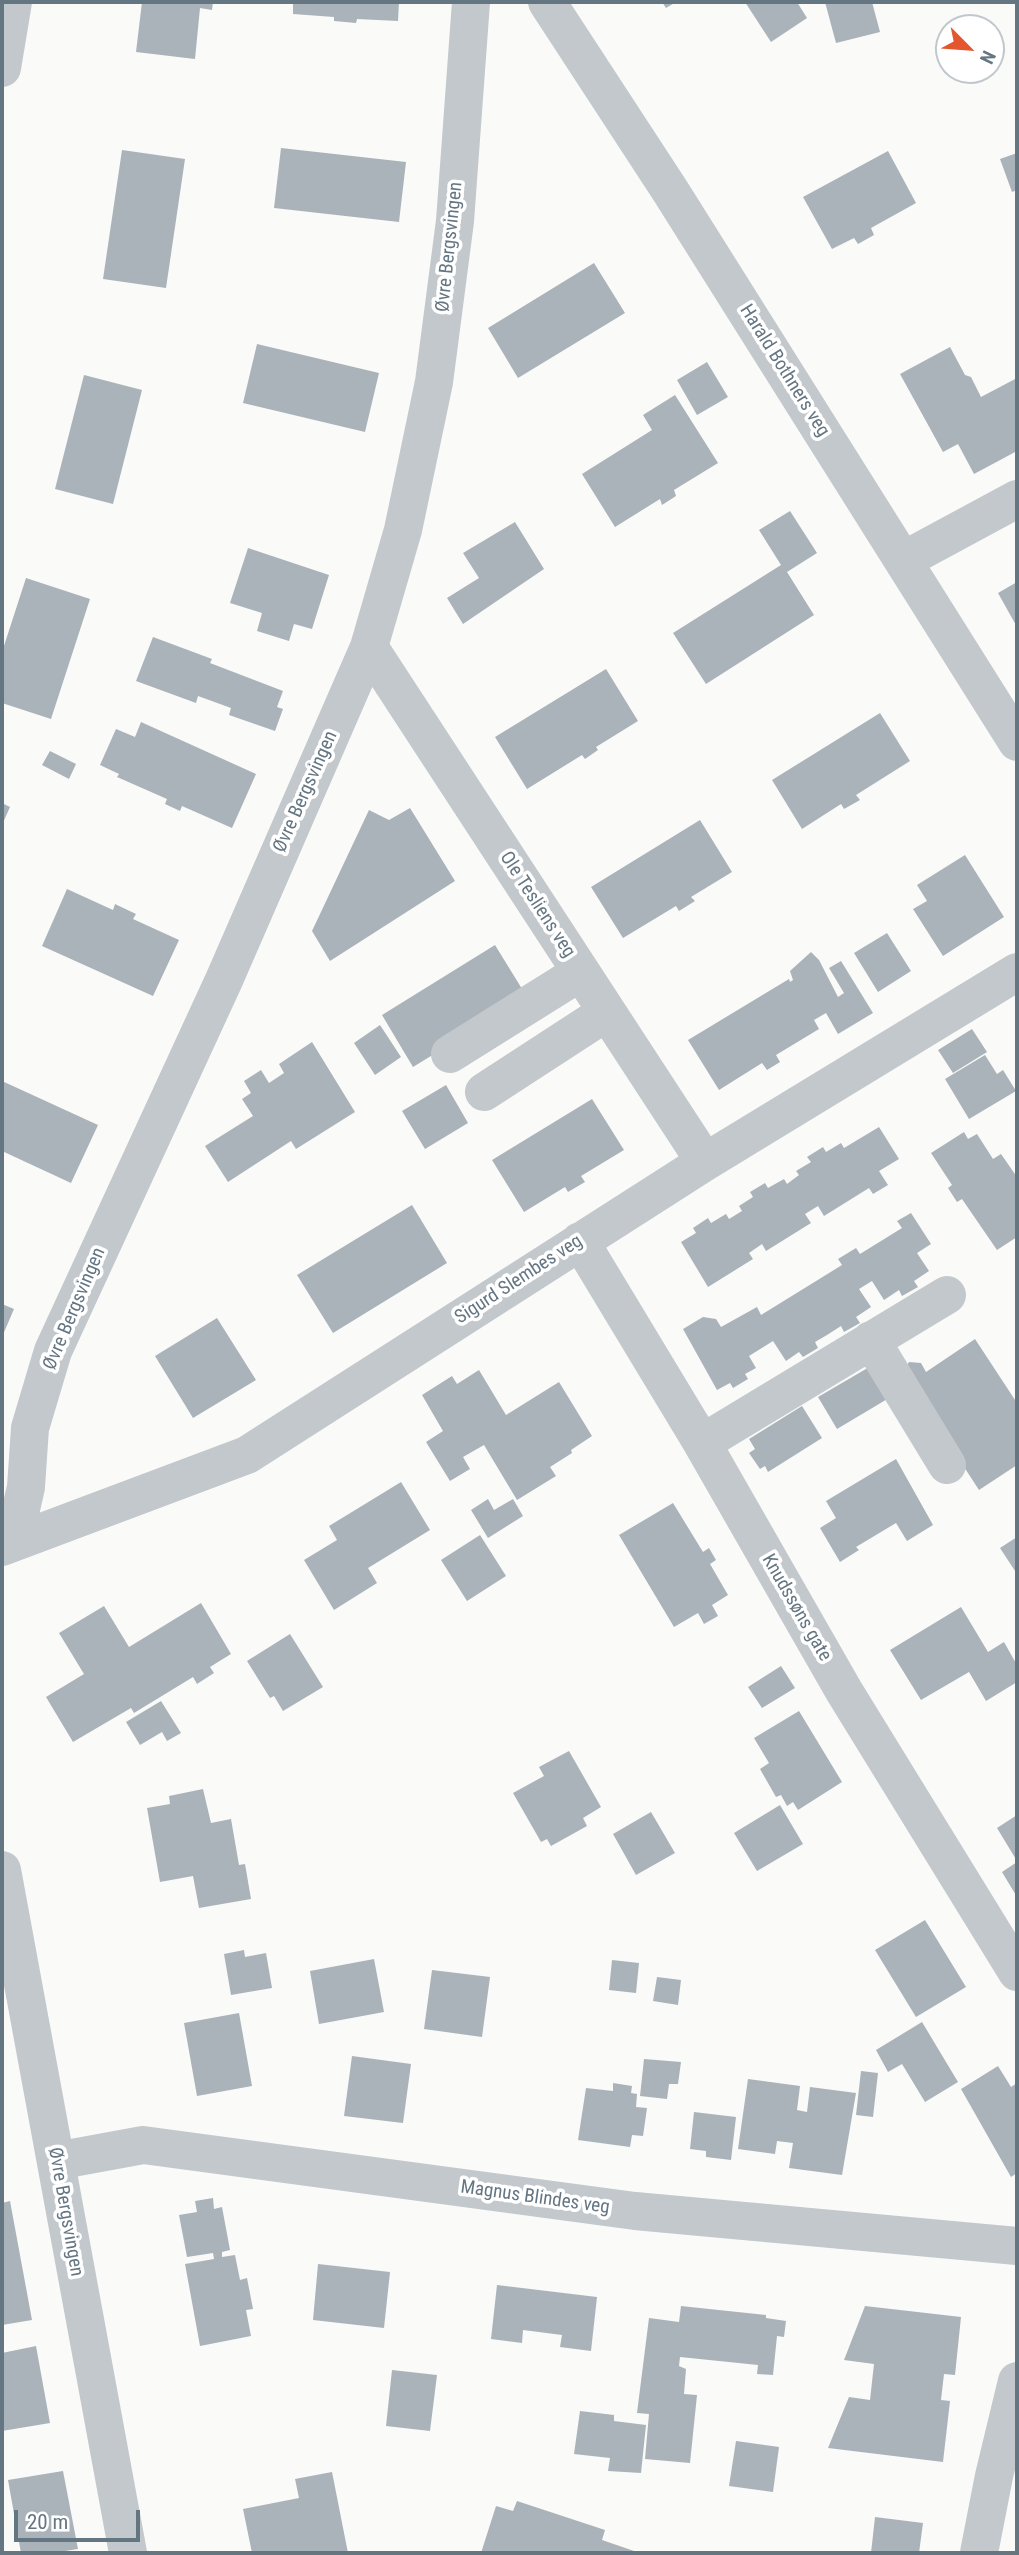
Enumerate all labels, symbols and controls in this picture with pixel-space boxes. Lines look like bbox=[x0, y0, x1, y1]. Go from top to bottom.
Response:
north arrow bbox=[935, 14, 1005, 84]
text: N bbox=[975, 47, 1001, 67]
street label: Øvre Bergsvingen bbox=[432, 181, 468, 313]
street label: Harald Bothners veg bbox=[734, 301, 834, 441]
street label: Øvre Bergsvingen bbox=[269, 728, 343, 856]
street label: Ole Tesliens veg bbox=[494, 848, 580, 962]
street label: Sigurd Slembes veg bbox=[451, 1230, 587, 1330]
street label: Øvre Bergsvingen bbox=[39, 1244, 111, 1374]
street label: Knudssøns gate bbox=[756, 1550, 836, 1666]
street label: Øvre Bergsvingen bbox=[42, 2146, 88, 2278]
street label: Magnus Blindes veg bbox=[459, 2176, 611, 2220]
scale bar bbox=[18, 2496, 144, 2540]
text: 20 m bbox=[27, 2510, 68, 2534]

